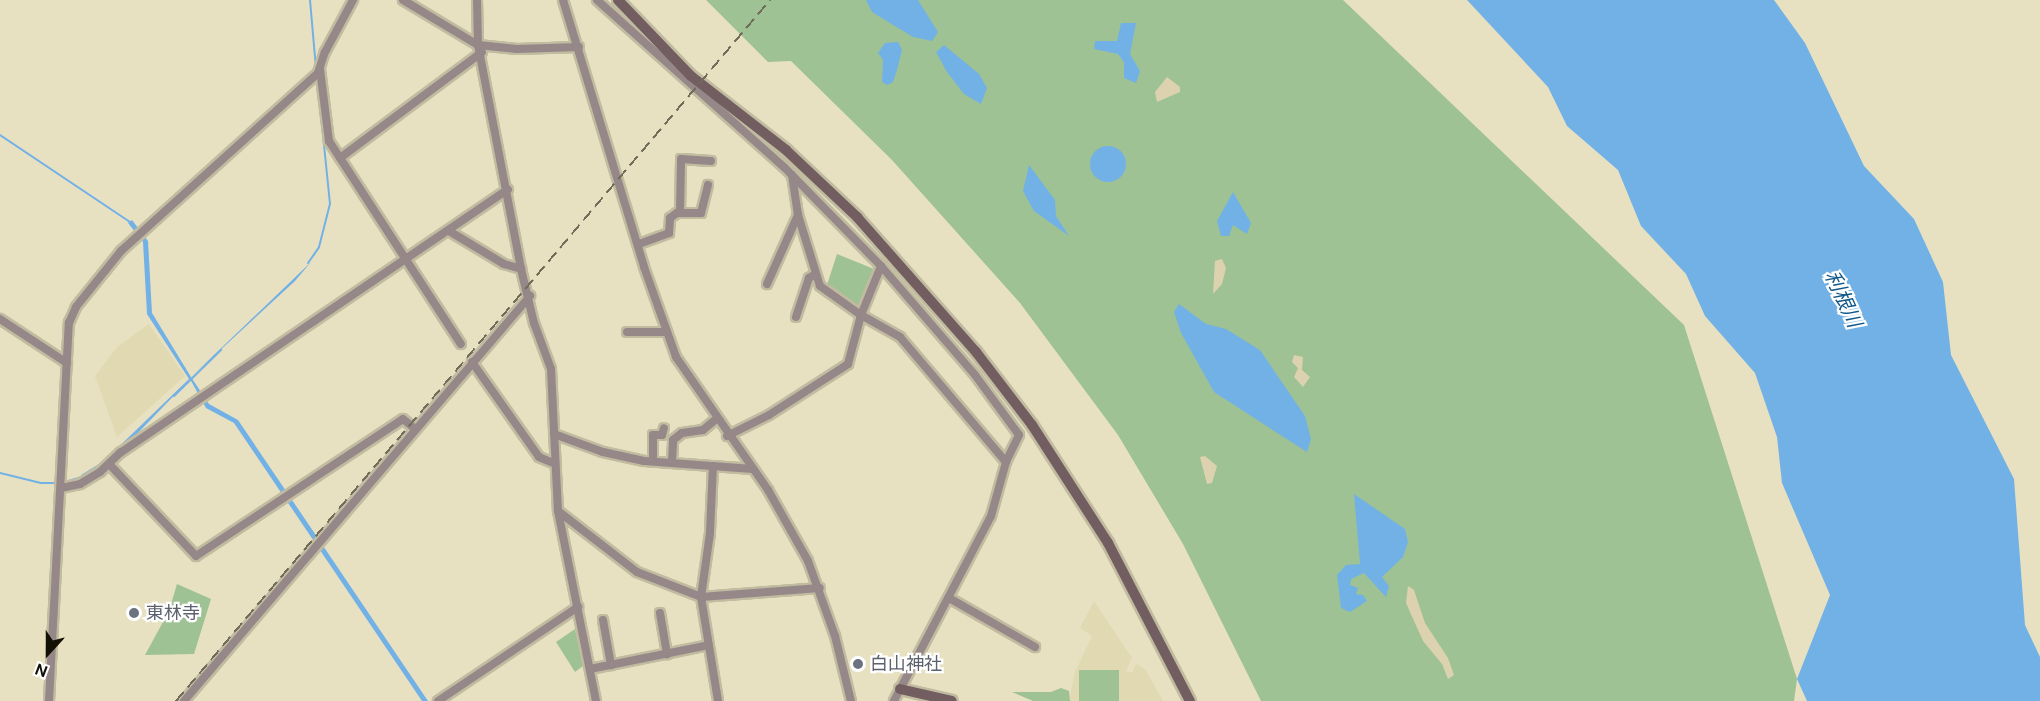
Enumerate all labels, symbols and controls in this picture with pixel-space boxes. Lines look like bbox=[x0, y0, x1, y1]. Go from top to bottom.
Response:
water label: 利根川 bbox=[1819, 267, 1867, 331]
place label: 東林寺 bbox=[146, 602, 200, 624]
marker: 東林寺 bbox=[127, 606, 141, 620]
north arrow bbox=[18, 623, 78, 683]
place label: 白山神社 bbox=[870, 653, 942, 675]
marker: 白山神社 bbox=[851, 657, 865, 671]
text: N bbox=[32, 658, 51, 682]

